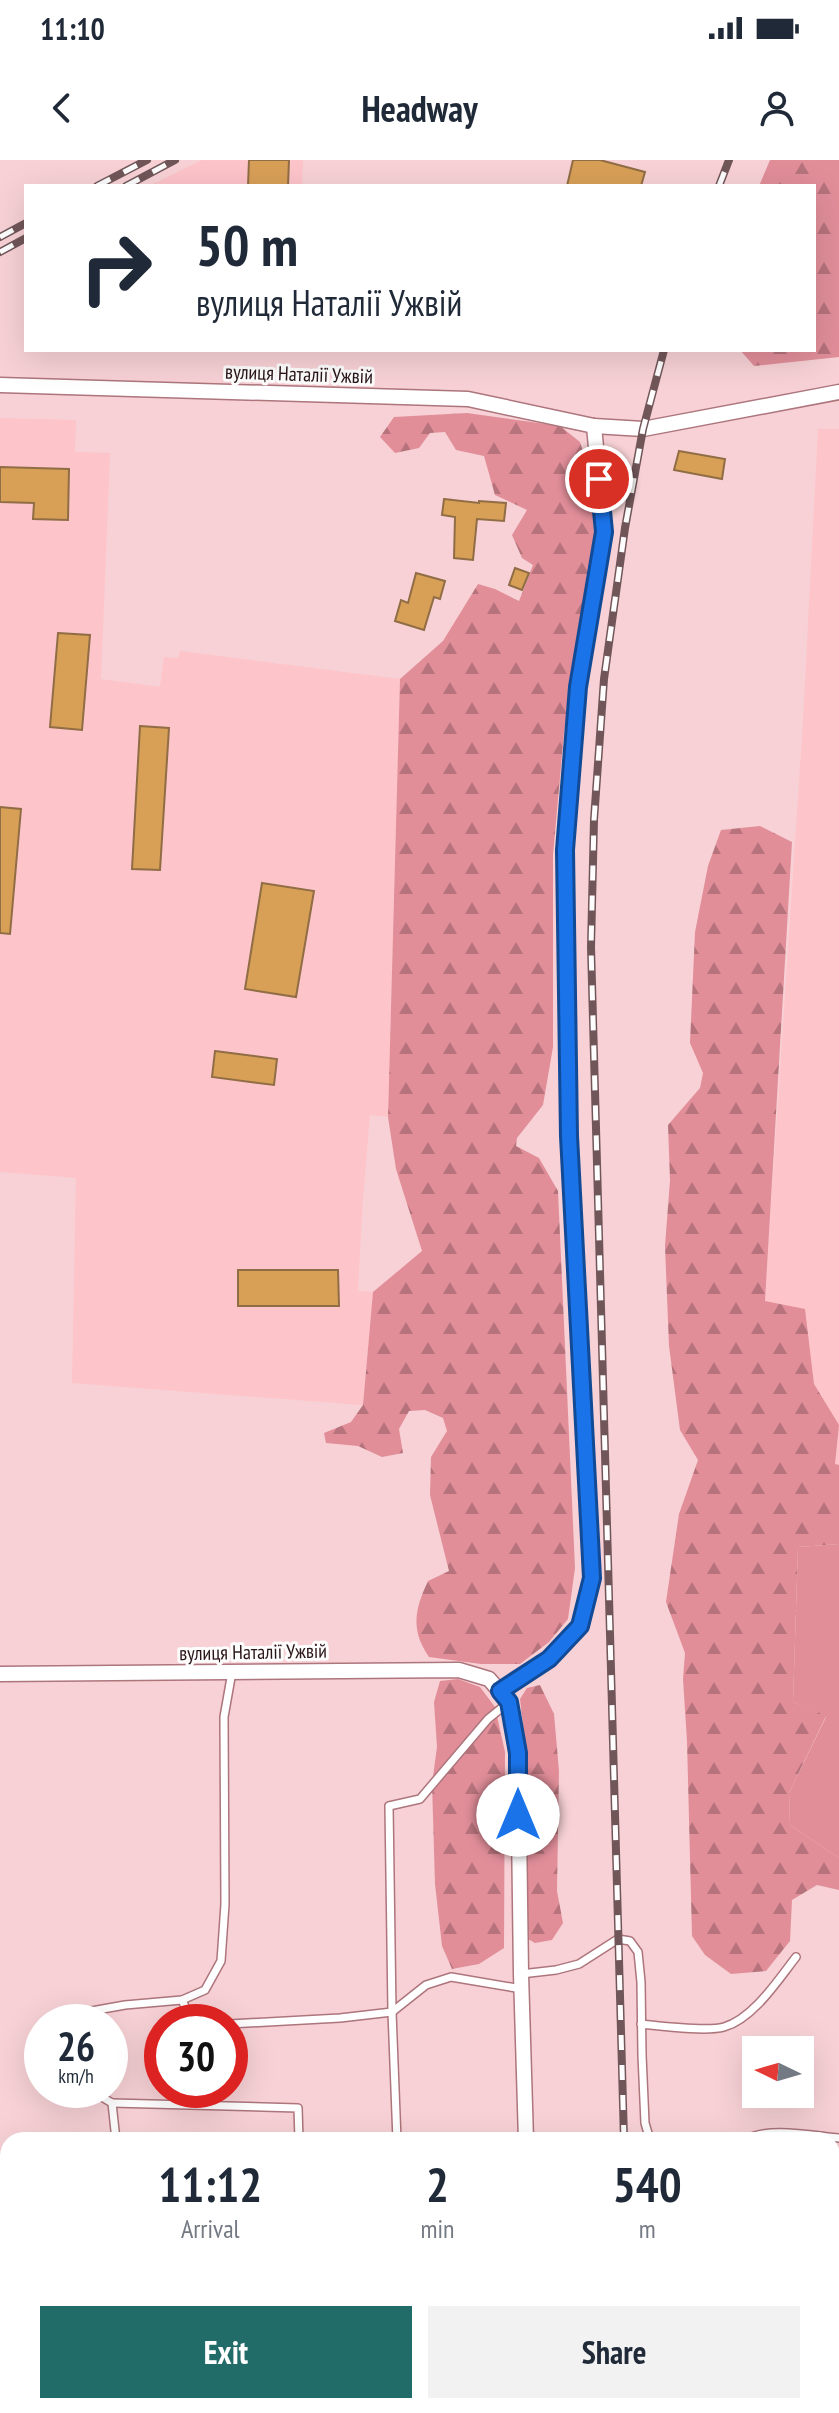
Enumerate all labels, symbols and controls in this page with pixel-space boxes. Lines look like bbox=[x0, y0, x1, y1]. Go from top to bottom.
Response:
text: 11:10 bbox=[40, 9, 105, 48]
text: Headway bbox=[361, 85, 478, 132]
icon: back bbox=[40, 86, 84, 130]
icon: person bbox=[755, 86, 799, 130]
text: 50 m bbox=[196, 209, 298, 281]
icon: right bbox=[64, 216, 168, 320]
text: вулиця Наталії Ужвій bbox=[196, 279, 462, 326]
street label: вулиця Наталії Ужвій bbox=[225, 358, 373, 390]
pin bbox=[565, 445, 633, 513]
icon: arrive bbox=[577, 457, 621, 501]
street label: вулиця Наталії Ужвій bbox=[179, 1638, 327, 1666]
position arrow bbox=[476, 1773, 560, 1857]
speed limit sign: 30 bbox=[144, 2004, 248, 2108]
text: 26 bbox=[57, 2020, 95, 2072]
north arrow bbox=[742, 2036, 814, 2108]
map controls bbox=[742, 2036, 814, 2108]
text: km/h bbox=[58, 2063, 94, 2089]
text: 11:12 bbox=[158, 2153, 262, 2215]
text: 2 bbox=[426, 2153, 449, 2215]
text: 540 bbox=[613, 2153, 682, 2215]
text: Arrival bbox=[181, 2212, 240, 2245]
text: min bbox=[420, 2212, 454, 2245]
text: m bbox=[639, 2212, 656, 2245]
button: Exit bbox=[40, 2306, 412, 2398]
button: Share bbox=[428, 2306, 800, 2398]

